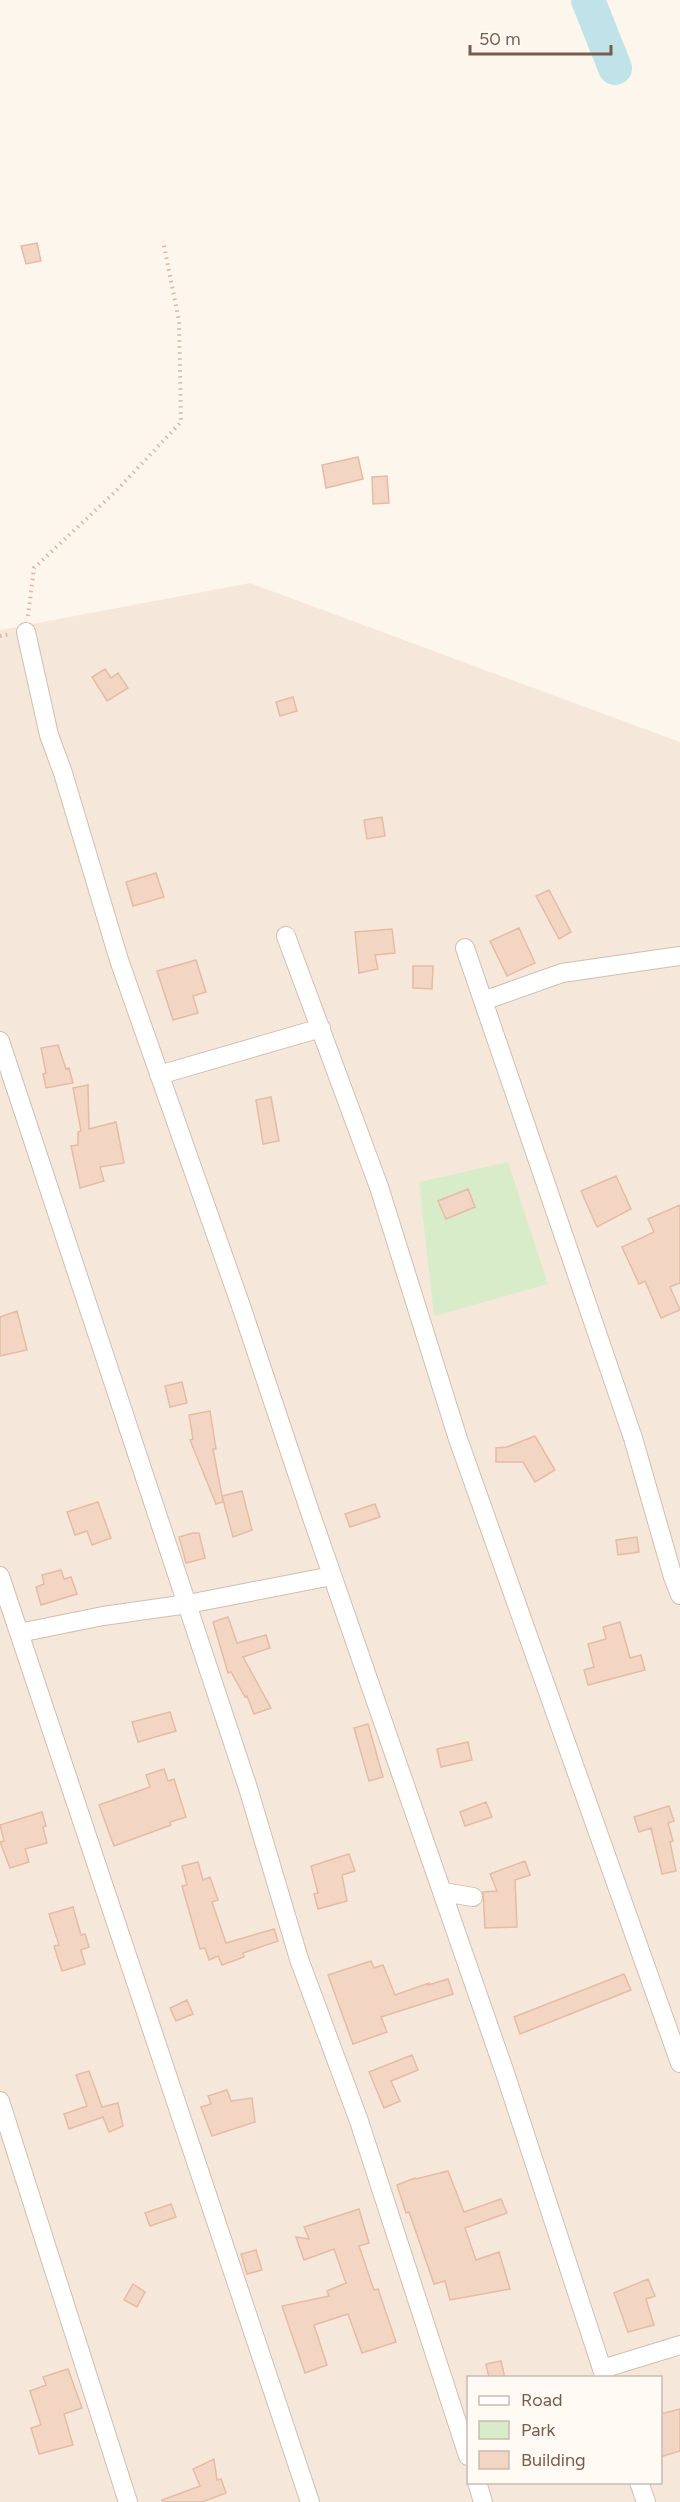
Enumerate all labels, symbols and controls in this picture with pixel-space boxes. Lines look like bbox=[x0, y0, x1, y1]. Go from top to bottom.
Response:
scale bar bbox=[470, 18, 611, 56]
text: 50 m bbox=[479, 28, 521, 50]
legend bbox=[467, 2376, 662, 2484]
text: Road bbox=[521, 2389, 562, 2411]
text: Park bbox=[521, 2419, 556, 2441]
text: Building bbox=[521, 2449, 586, 2471]

